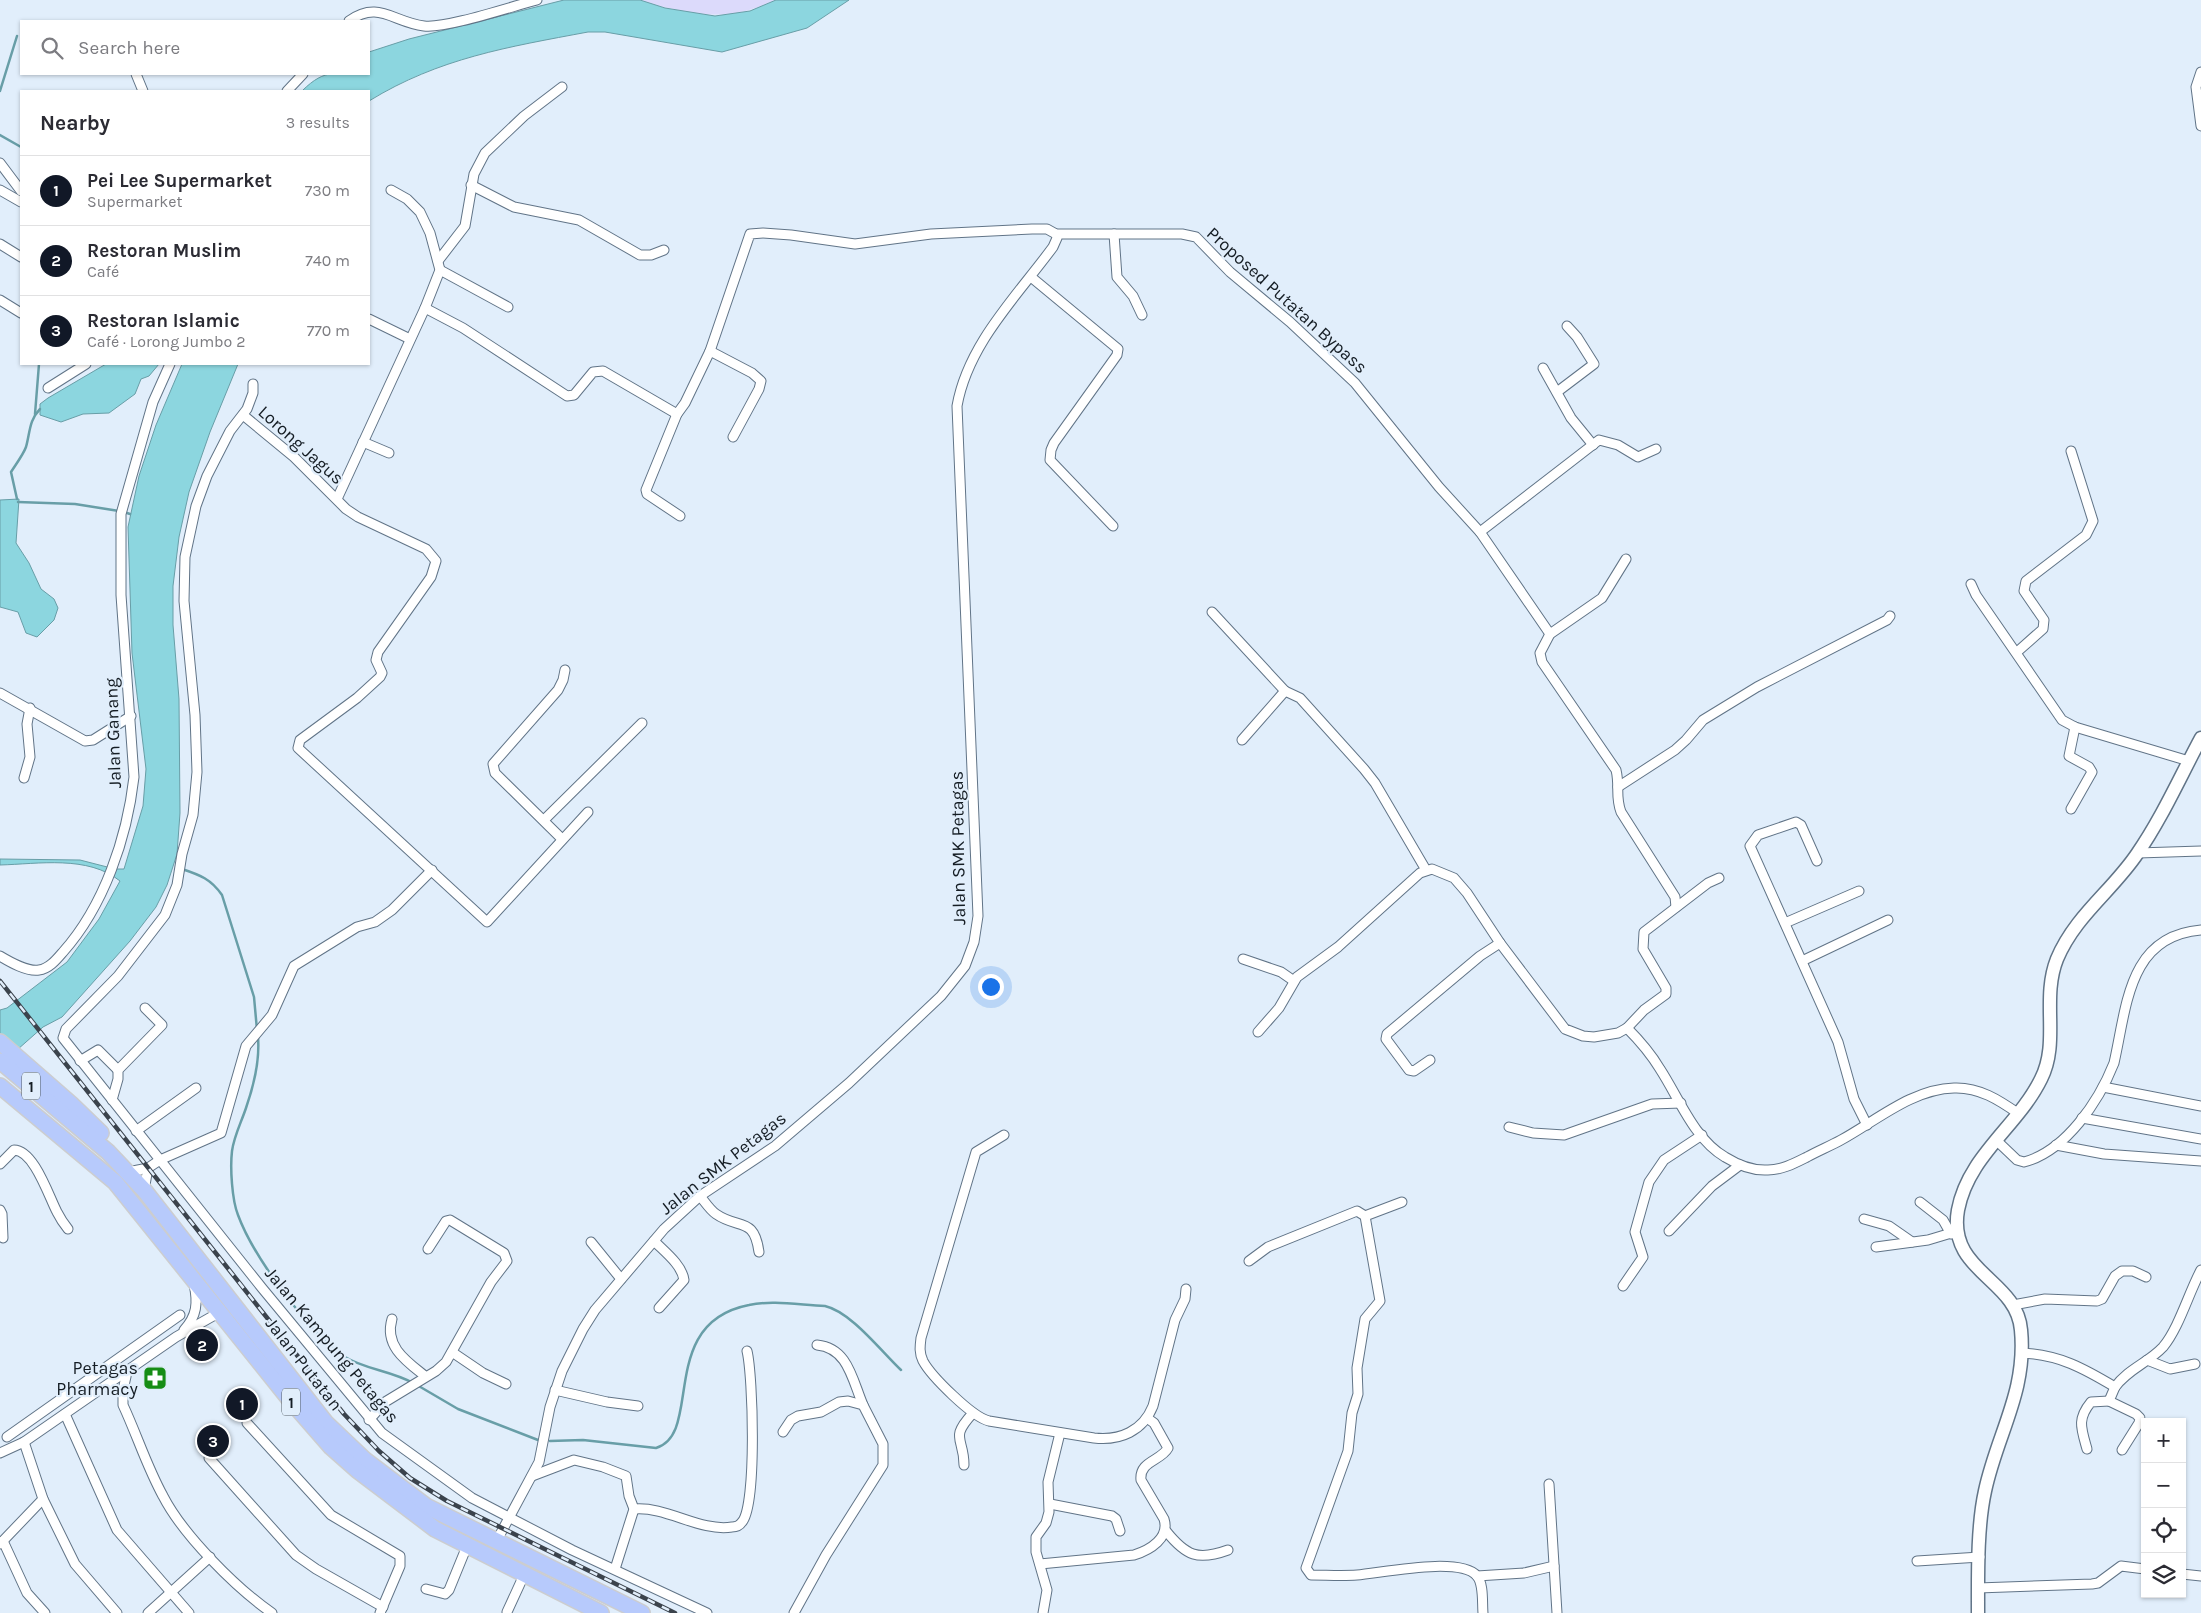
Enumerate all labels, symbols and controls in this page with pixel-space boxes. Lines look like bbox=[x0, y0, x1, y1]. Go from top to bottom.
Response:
search box bbox=[20, 20, 370, 75]
icon: search bbox=[38, 34, 66, 62]
text: Search here bbox=[78, 37, 180, 59]
text: Nearby bbox=[40, 111, 110, 135]
text: 3 results bbox=[286, 113, 350, 132]
text: Pei Lee Supermarket bbox=[87, 170, 272, 192]
text: 1 bbox=[53, 181, 59, 200]
text: 730 m bbox=[305, 181, 350, 200]
text: Supermarket bbox=[87, 192, 183, 211]
street label: Proposed Putatan Bypass bbox=[1202, 222, 1372, 378]
text: Restoran Muslim bbox=[87, 240, 241, 262]
text: 2 bbox=[51, 251, 61, 270]
text: 740 m bbox=[305, 251, 350, 270]
text: Café bbox=[87, 262, 119, 281]
text: Restoran Islamic bbox=[87, 310, 240, 332]
text: 3 bbox=[51, 321, 61, 340]
text: 770 m bbox=[307, 321, 350, 340]
text: Café · Lorong Jumbo 2 bbox=[87, 332, 245, 351]
street label: Lorong Jagus bbox=[254, 401, 348, 489]
street label: Jalan Ganang bbox=[100, 677, 126, 789]
street label: Jalan SMK Petagas bbox=[946, 771, 970, 925]
your location bbox=[978, 974, 1004, 1000]
road number: 1 bbox=[22, 1072, 40, 1100]
street label: Jalan SMK Petagas bbox=[656, 1107, 790, 1219]
street label: Jalan Kampung Petagas bbox=[260, 1262, 404, 1428]
street label: Jalan Putatan bbox=[261, 1313, 347, 1415]
pin: 2 bbox=[186, 1326, 218, 1364]
place label: Petagas Pharmacy bbox=[56, 1357, 139, 1400]
pharmacy icon: Petagas Pharmacy bbox=[142, 1365, 168, 1391]
pin: 1 bbox=[226, 1385, 258, 1423]
road number: 1 bbox=[282, 1388, 300, 1415]
map controls bbox=[2141, 1418, 2186, 1598]
button: + bbox=[2141, 1418, 2186, 1463]
pin: 3 bbox=[197, 1422, 229, 1460]
button: − bbox=[2141, 1463, 2186, 1508]
button: locate bbox=[2141, 1508, 2186, 1553]
button: layers bbox=[2141, 1553, 2186, 1598]

